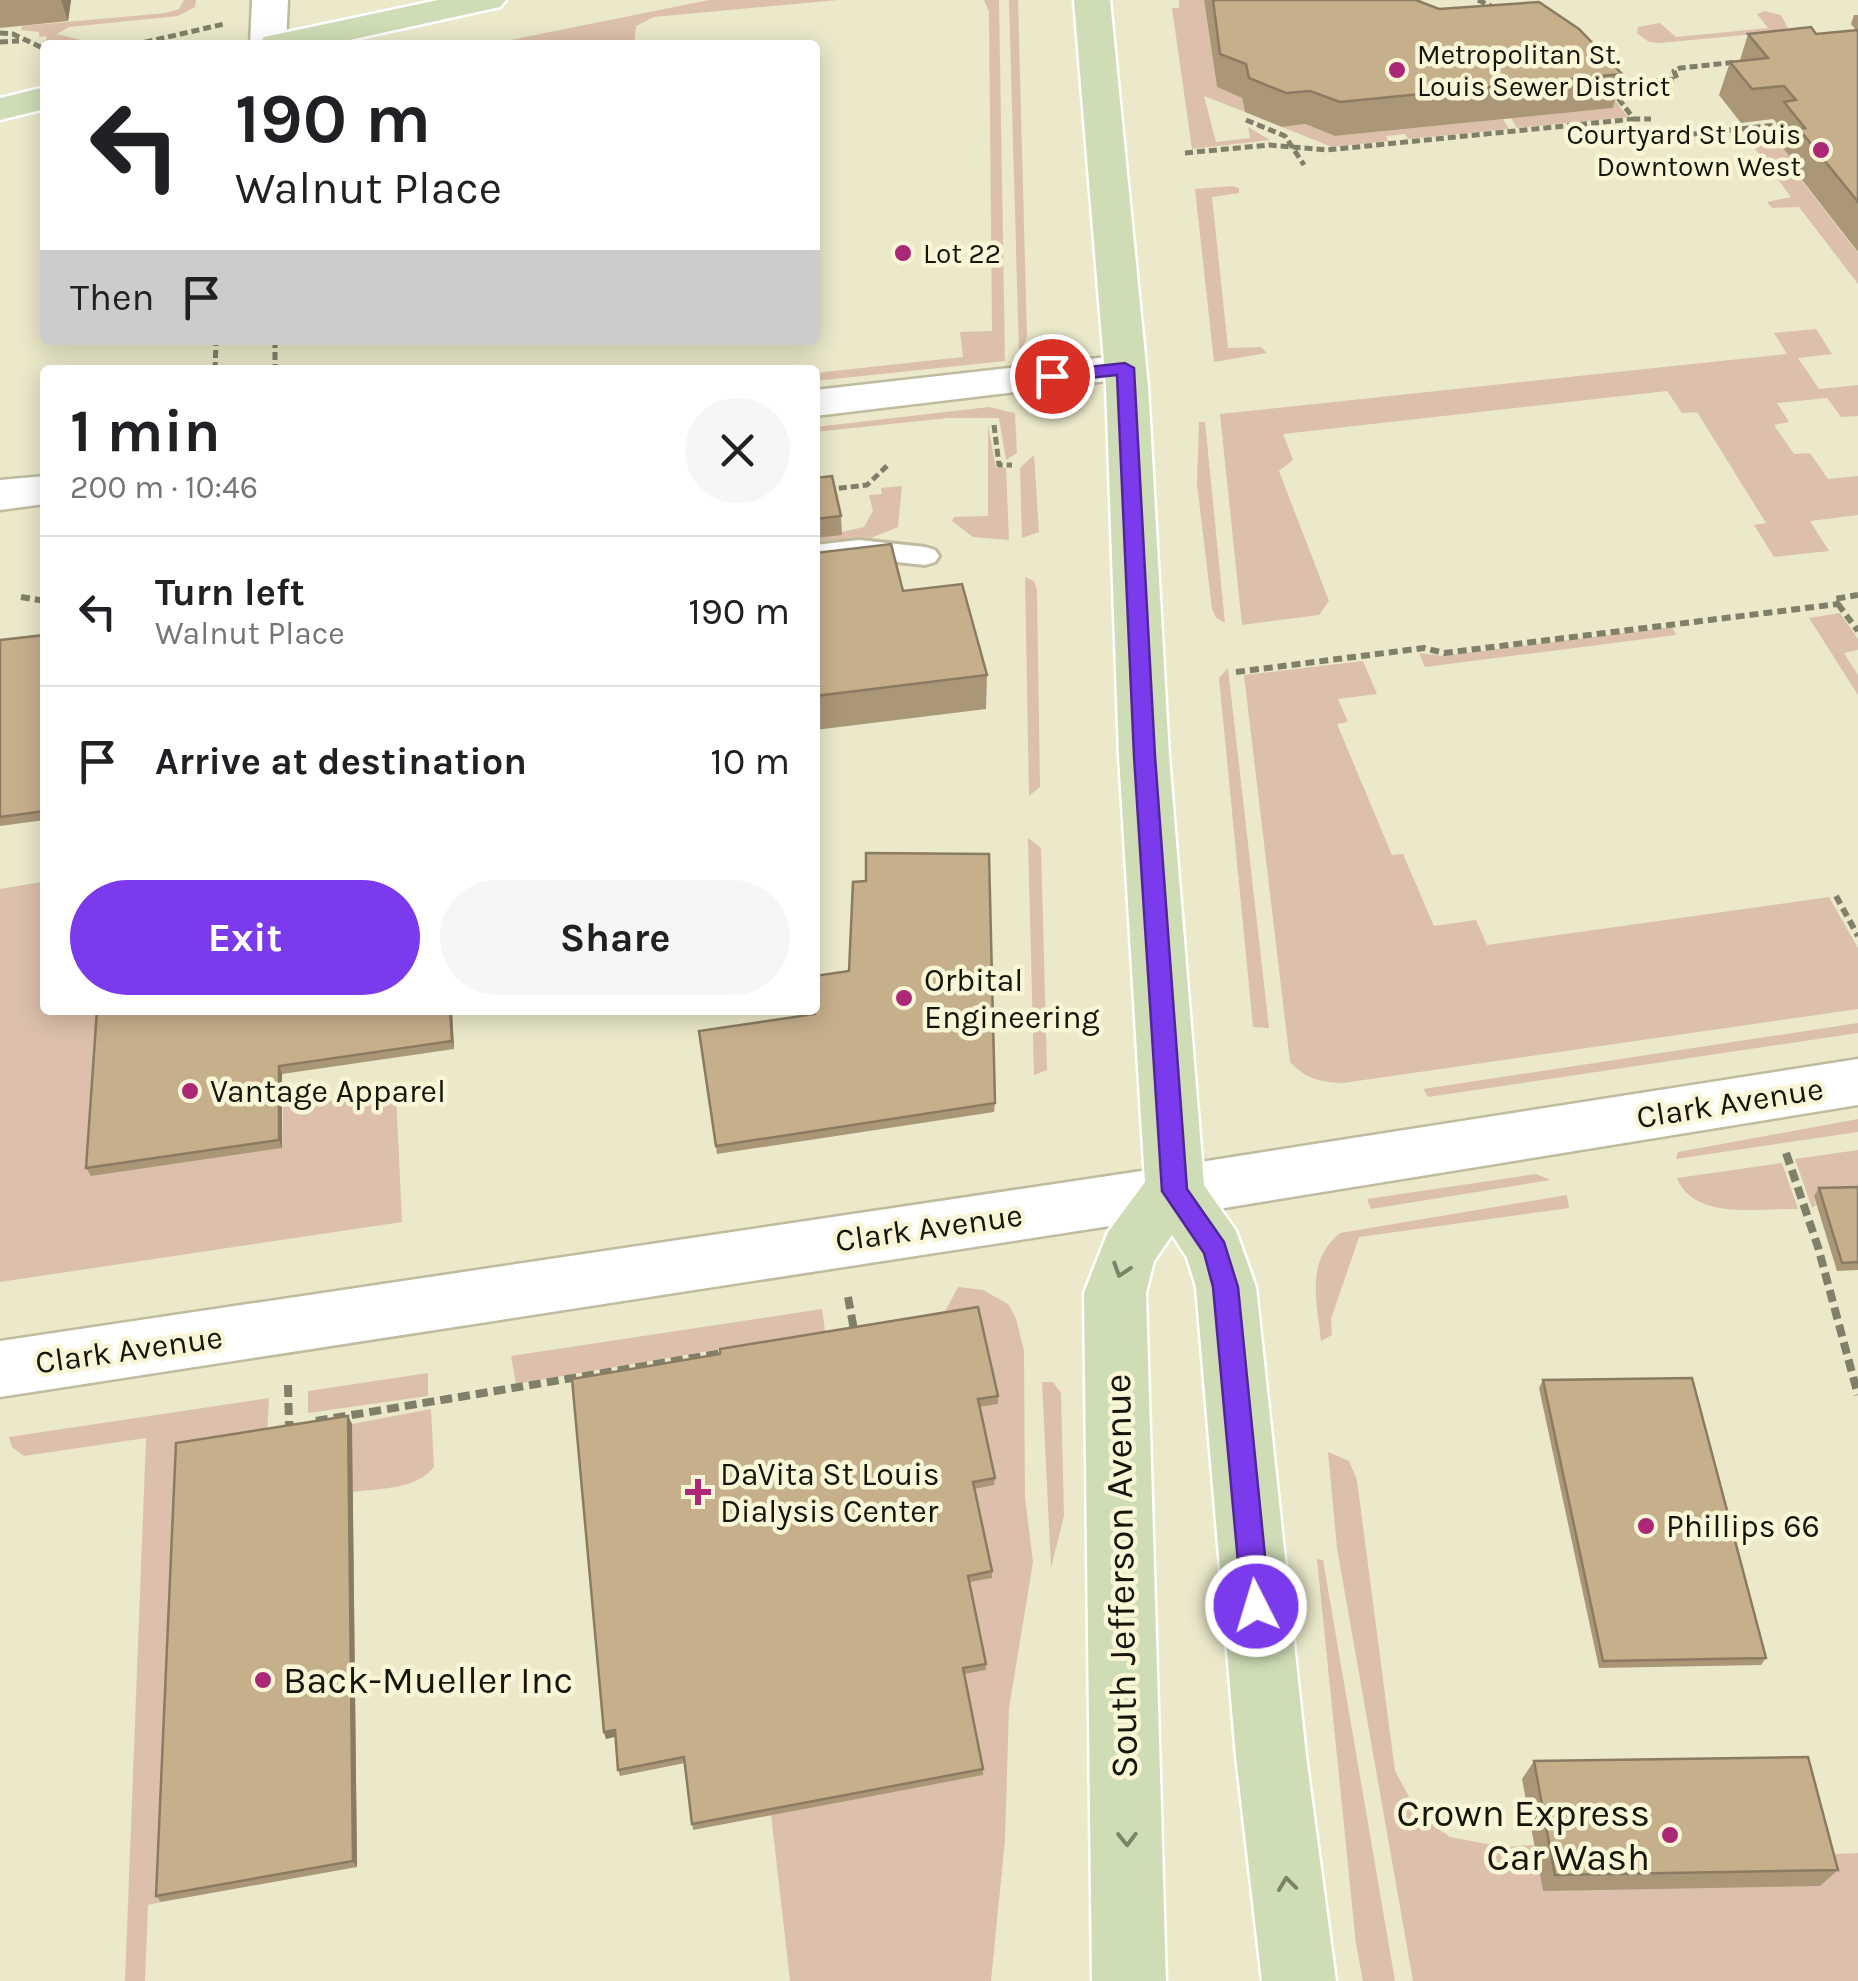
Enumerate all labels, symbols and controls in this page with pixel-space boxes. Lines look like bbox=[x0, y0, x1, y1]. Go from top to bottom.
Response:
place label: Metropolitan St. Louis Sewer District bbox=[1417, 38, 1670, 103]
marker: Metropolitan St. Louis Sewer District bbox=[1386, 59, 1408, 81]
text: 190 m bbox=[235, 78, 431, 160]
icon: left bbox=[70, 80, 200, 210]
place label: Courtyard St Louis Downtown West bbox=[1567, 118, 1801, 183]
marker: Courtyard St Louis Downtown West bbox=[1810, 139, 1832, 161]
text: Walnut Place bbox=[235, 162, 502, 214]
place label: Lot 22 bbox=[923, 237, 1001, 270]
marker: Lot 22 bbox=[892, 242, 914, 264]
icon: arrive bbox=[174, 270, 229, 325]
text: Then bbox=[70, 275, 154, 320]
pin bbox=[1010, 334, 1095, 419]
icon: arrive bbox=[1025, 349, 1080, 404]
text: 1 min bbox=[70, 396, 221, 466]
button: close bbox=[685, 398, 790, 503]
text: 200 m · 10:46 bbox=[70, 469, 258, 506]
text: Turn left bbox=[155, 570, 305, 615]
icon: left bbox=[70, 584, 125, 639]
text: 190 m bbox=[688, 589, 790, 634]
text: Walnut Place bbox=[155, 615, 345, 652]
icon: arrive bbox=[70, 734, 125, 789]
text: Arrive at destination bbox=[155, 739, 527, 784]
text: 10 m bbox=[710, 739, 790, 784]
button: Exit bbox=[70, 880, 420, 995]
button: Share bbox=[440, 880, 790, 995]
place label: Orbital Engineering bbox=[924, 962, 1100, 1036]
marker: Orbital Engineering bbox=[893, 987, 915, 1009]
street label: Clark Avenue bbox=[1634, 1070, 1826, 1136]
place label: Vantage Apparel bbox=[210, 1073, 446, 1110]
marker: Vantage Apparel bbox=[179, 1080, 201, 1102]
street label: Clark Avenue bbox=[833, 1197, 1025, 1259]
one-way arrow bbox=[1112, 1261, 1133, 1278]
street label: Clark Avenue bbox=[33, 1319, 225, 1381]
street label: South Jefferson Avenue bbox=[1095, 1373, 1147, 1779]
place label: DaVita St Louis Dialysis Center bbox=[720, 1456, 940, 1530]
marker: DaVita St Louis Dialysis Center bbox=[685, 1479, 711, 1505]
place label: Phillips 66 bbox=[1666, 1508, 1820, 1545]
marker: Phillips 66 bbox=[1635, 1515, 1657, 1537]
position arrow bbox=[1204, 1554, 1308, 1658]
place label: Back-Mueller Inc bbox=[283, 1658, 573, 1703]
marker: Back-Mueller Inc bbox=[252, 1669, 274, 1691]
place label: Crown Express Car Wash bbox=[1397, 1791, 1650, 1880]
marker: Crown Express Car Wash bbox=[1659, 1824, 1681, 1846]
one-way arrow bbox=[1116, 1832, 1137, 1848]
one-way arrow bbox=[1277, 1876, 1298, 1892]

